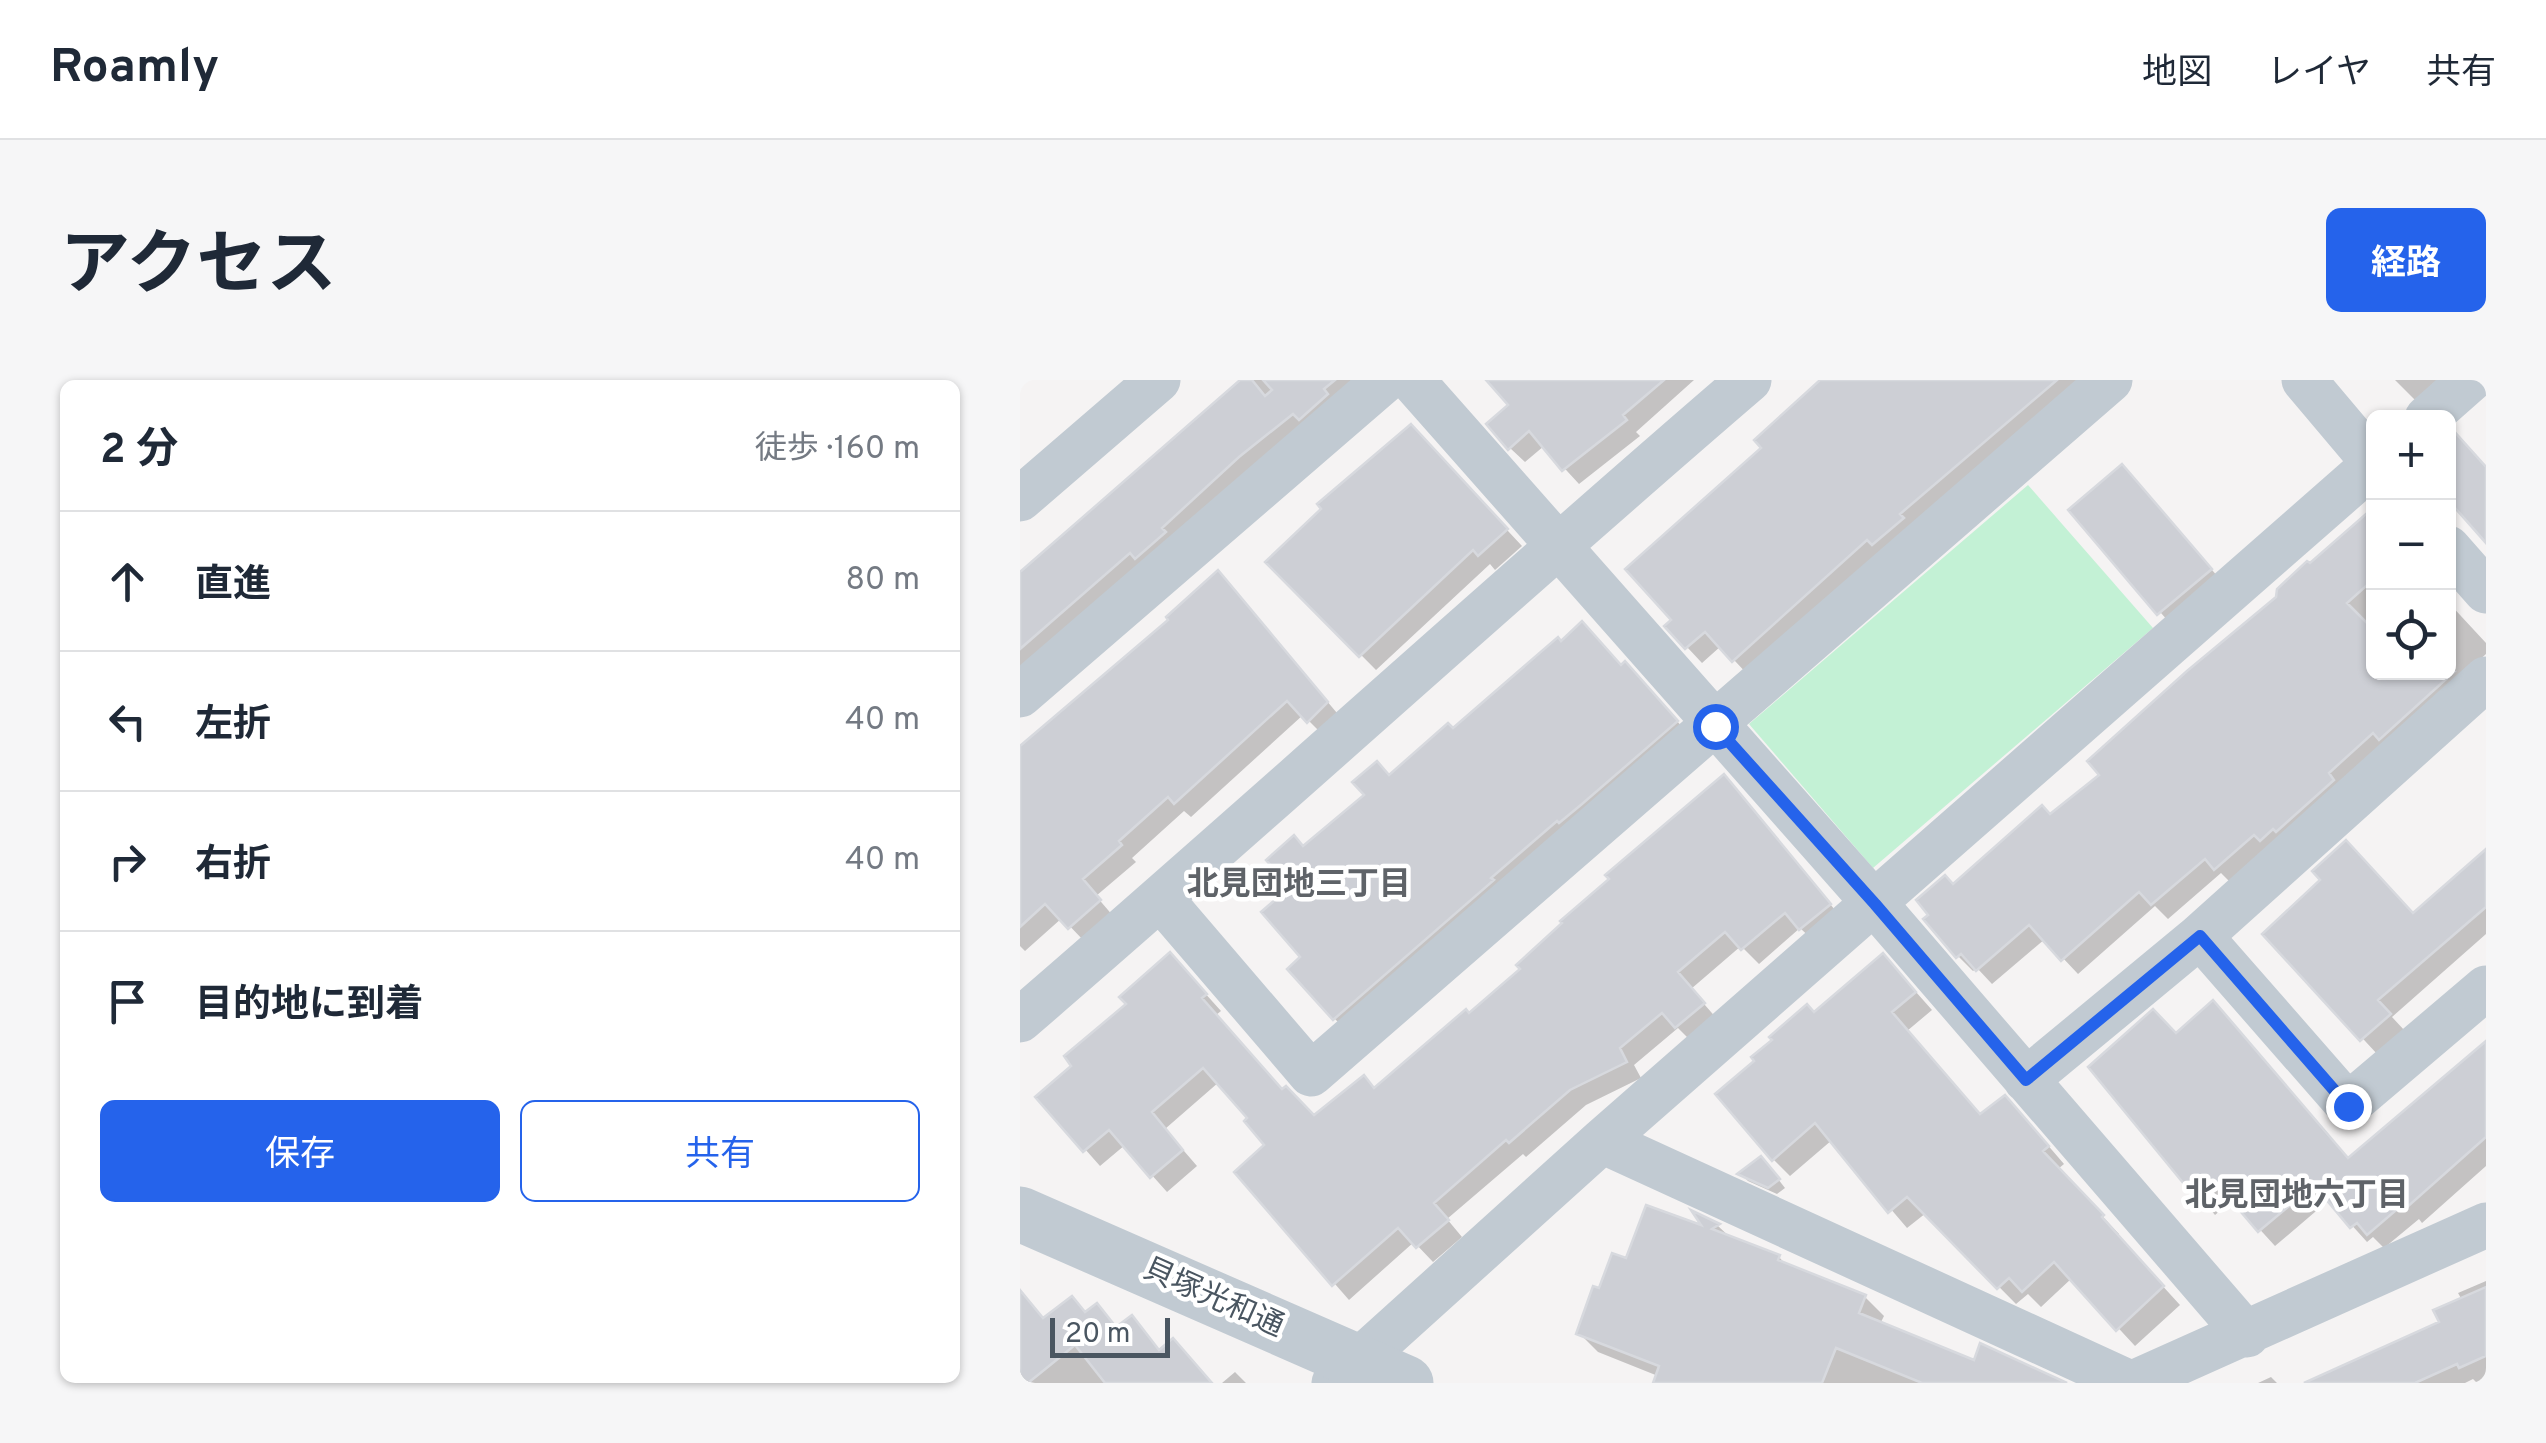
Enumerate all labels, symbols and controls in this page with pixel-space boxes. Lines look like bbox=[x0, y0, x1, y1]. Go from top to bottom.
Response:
text: Roamly bbox=[50, 39, 219, 99]
text: 地図 bbox=[2142, 52, 2212, 96]
text: レイヤ bbox=[2267, 52, 2371, 96]
text: 共有 bbox=[2426, 52, 2496, 96]
button: 経路 bbox=[2326, 208, 2486, 312]
text: アクセス bbox=[60, 225, 337, 314]
map controls bbox=[2366, 410, 2456, 680]
button: + bbox=[2366, 410, 2456, 500]
text: 2 分 bbox=[100, 425, 178, 478]
text: 徒歩 · 160 m bbox=[755, 430, 920, 470]
button: − bbox=[2366, 500, 2456, 590]
icon: ahead bbox=[100, 554, 155, 609]
text: 80 m bbox=[846, 561, 920, 601]
text: 直進 bbox=[195, 562, 271, 611]
button: locate bbox=[2366, 590, 2456, 680]
icon: left bbox=[100, 694, 155, 749]
text: 40 m bbox=[845, 701, 920, 741]
text: 左折 bbox=[195, 702, 271, 751]
route start bbox=[1693, 704, 1739, 750]
icon: right bbox=[100, 834, 155, 889]
text: 40 m bbox=[845, 841, 920, 881]
text: 右折 bbox=[195, 842, 271, 891]
district label: 北見団地三丁目 bbox=[1187, 866, 1411, 906]
icon: arrive bbox=[100, 974, 155, 1029]
text: 目的地に到着 bbox=[195, 982, 423, 1031]
route end bbox=[2326, 1084, 2372, 1130]
button: 保存 bbox=[100, 1100, 500, 1202]
button: 共有 bbox=[520, 1100, 920, 1202]
district label: 北見団地六丁目 bbox=[2185, 1177, 2409, 1217]
street label: 貝塚光和通 bbox=[1137, 1252, 1289, 1346]
scale bar bbox=[1050, 1313, 1170, 1358]
text: 20 m bbox=[1065, 1317, 1130, 1353]

